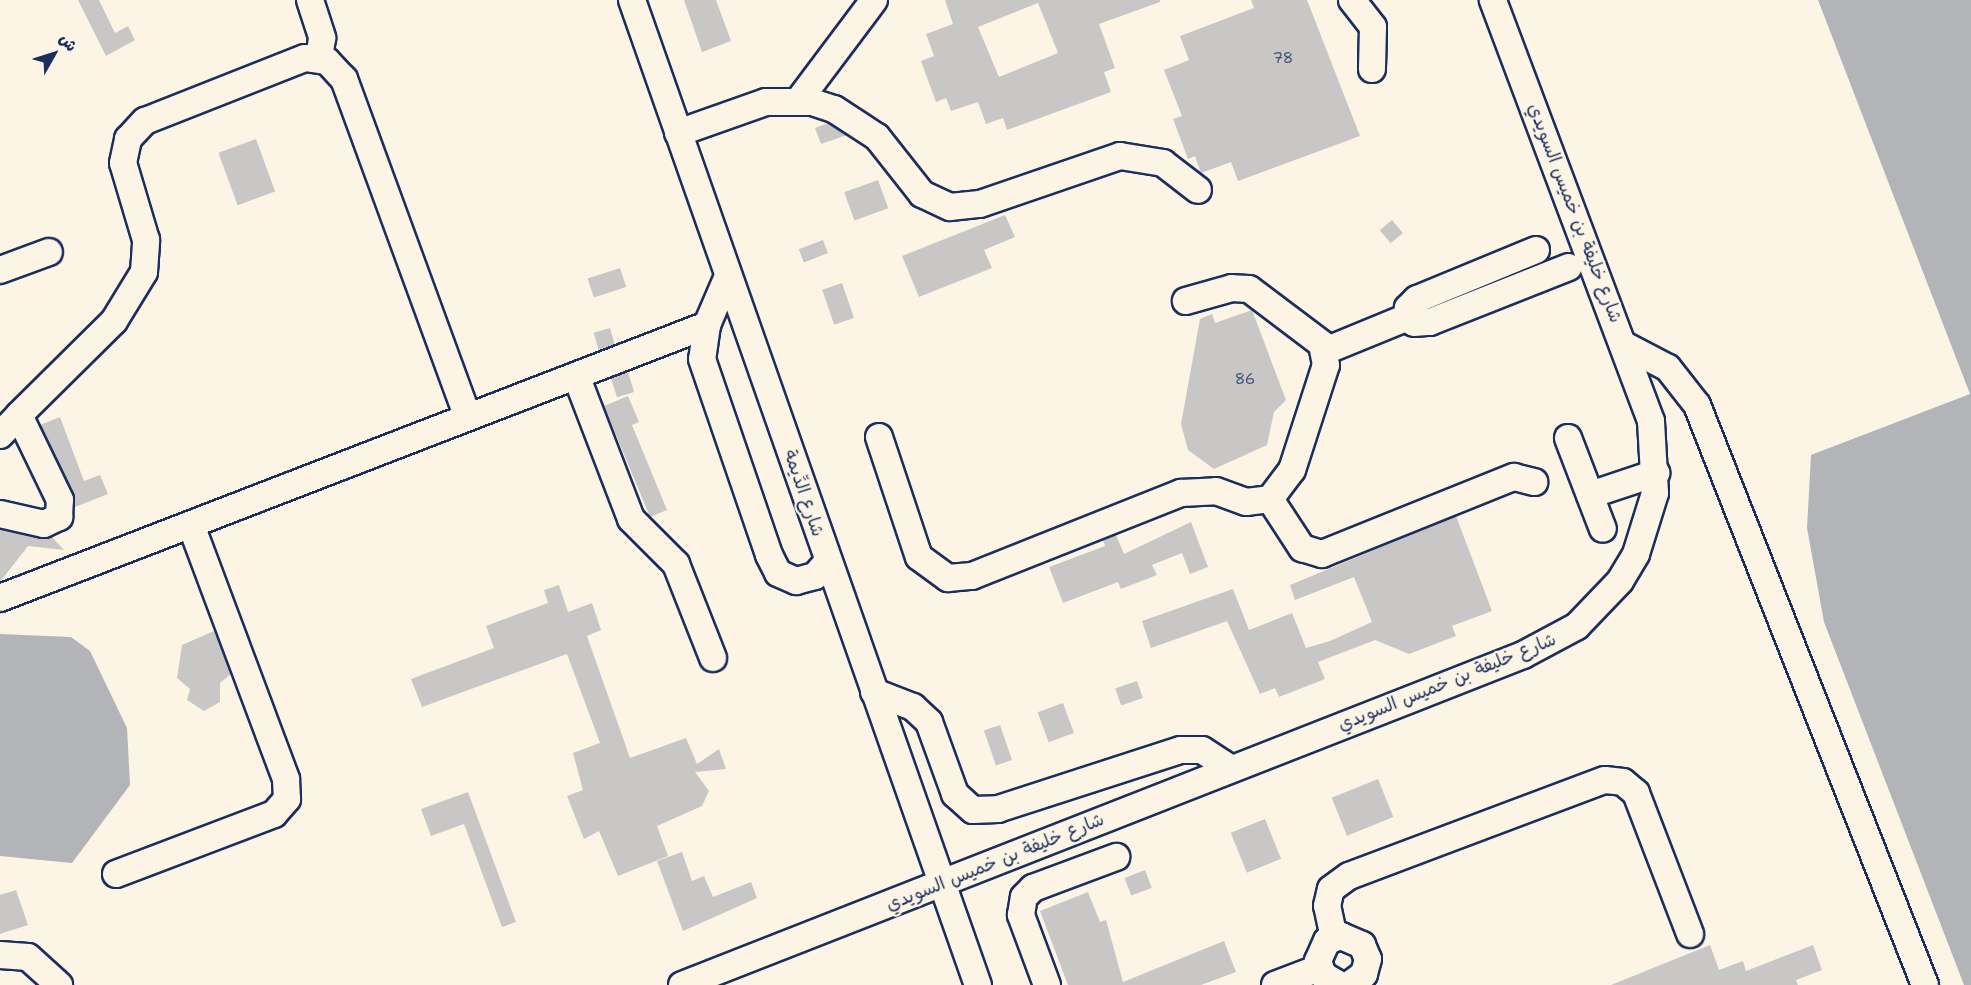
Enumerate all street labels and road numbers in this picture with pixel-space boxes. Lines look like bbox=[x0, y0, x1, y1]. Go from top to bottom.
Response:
street label: شارع خليفة بن خميس السويدي bbox=[1523, 100, 1627, 326]
street label: شارع الدِّيمة bbox=[779, 447, 829, 539]
street label: شارع خليفة بن خميس السويدي bbox=[1335, 628, 1559, 736]
street label: شارع خليفة بن خميس السويدي bbox=[883, 808, 1107, 916]

